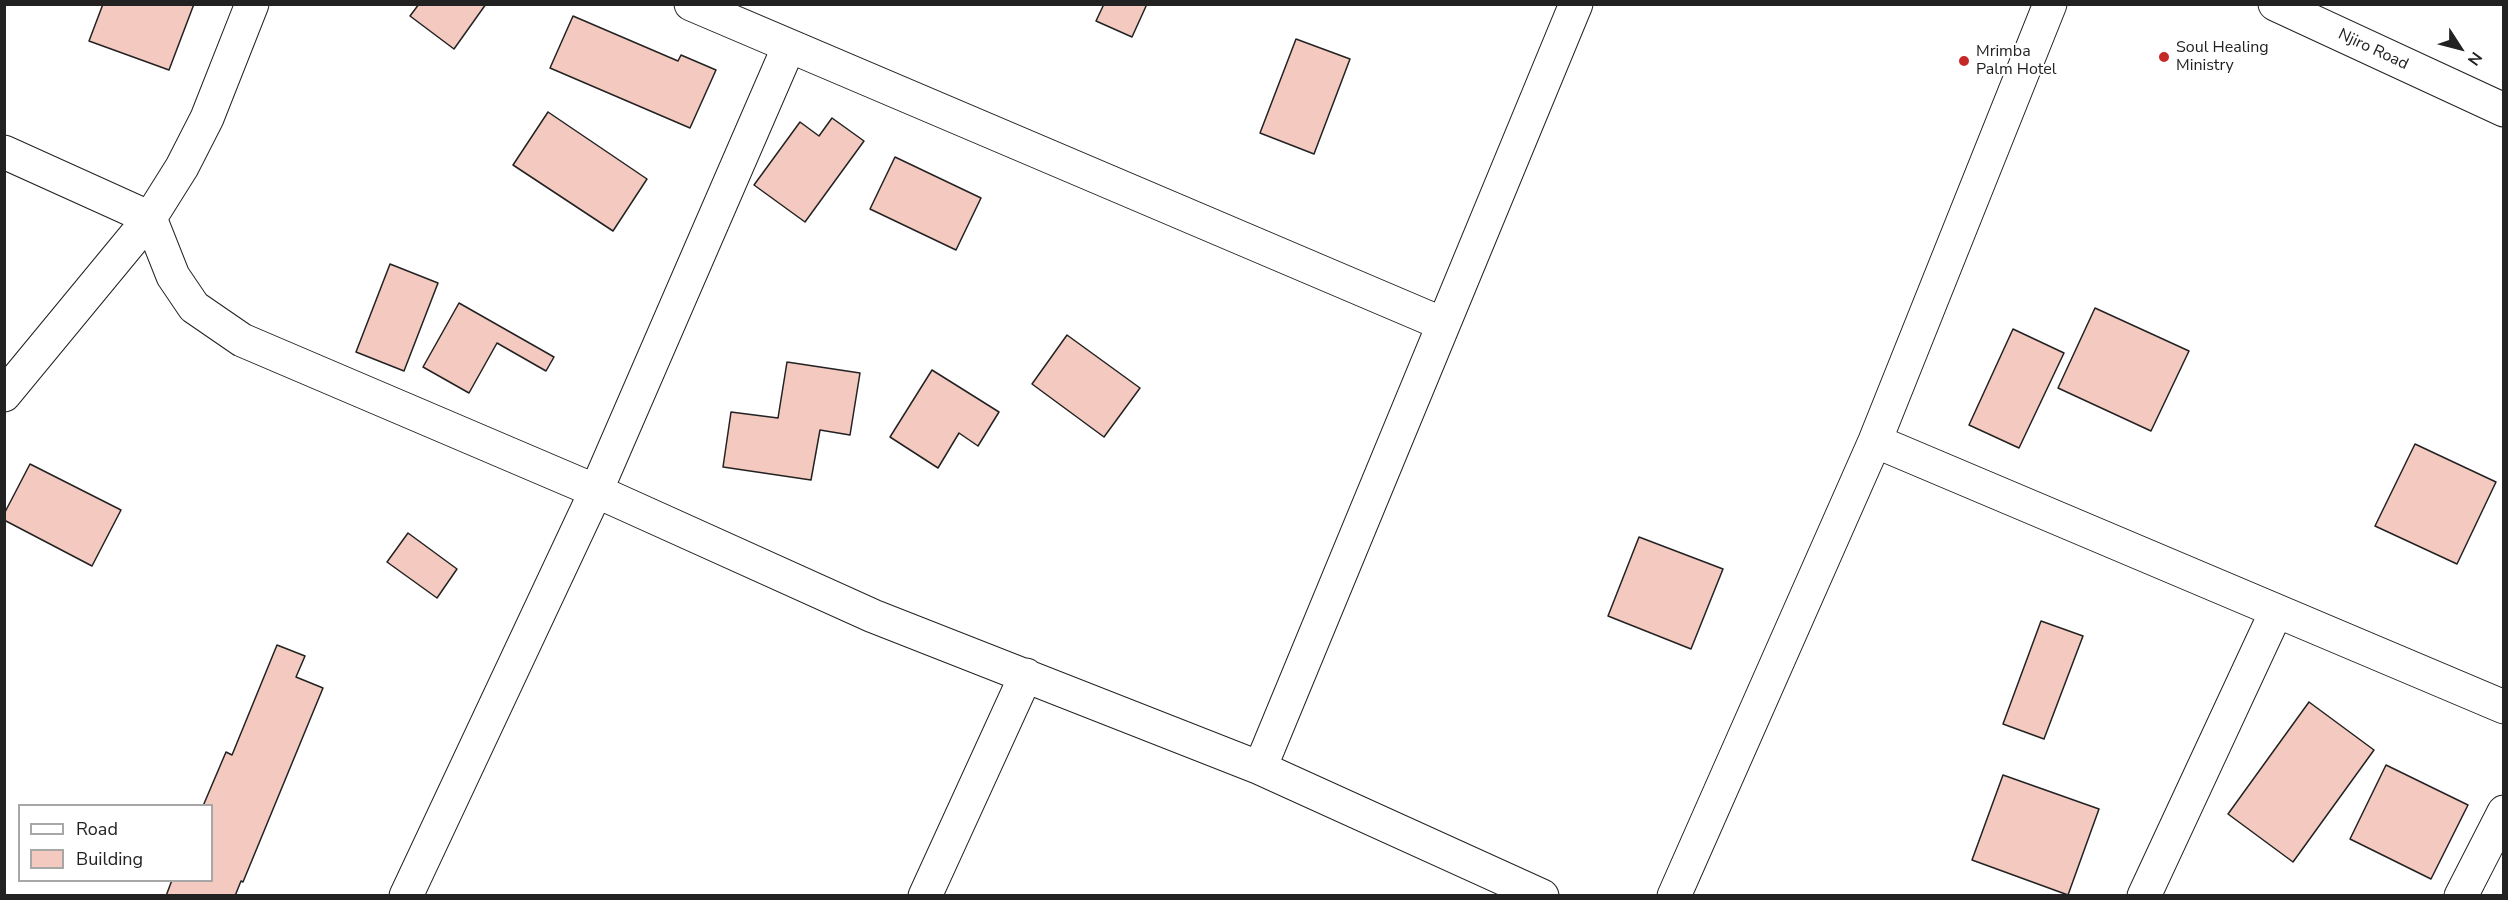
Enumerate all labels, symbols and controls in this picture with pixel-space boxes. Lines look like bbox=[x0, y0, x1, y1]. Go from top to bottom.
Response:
north arrow bbox=[2430, 18, 2490, 78]
street label: Njiro Road bbox=[2335, 25, 2411, 75]
place label: Soul Healing Ministry bbox=[2176, 38, 2269, 76]
place label: Mrimba Palm Hotel bbox=[1976, 42, 2057, 80]
text: N bbox=[2462, 47, 2487, 70]
marker: Soul Healing Ministry bbox=[2157, 50, 2171, 64]
marker: Mrimba Palm Hotel bbox=[1957, 54, 1971, 68]
legend bbox=[18, 804, 213, 882]
text: Road bbox=[76, 817, 118, 841]
text: Building bbox=[76, 847, 143, 871]

